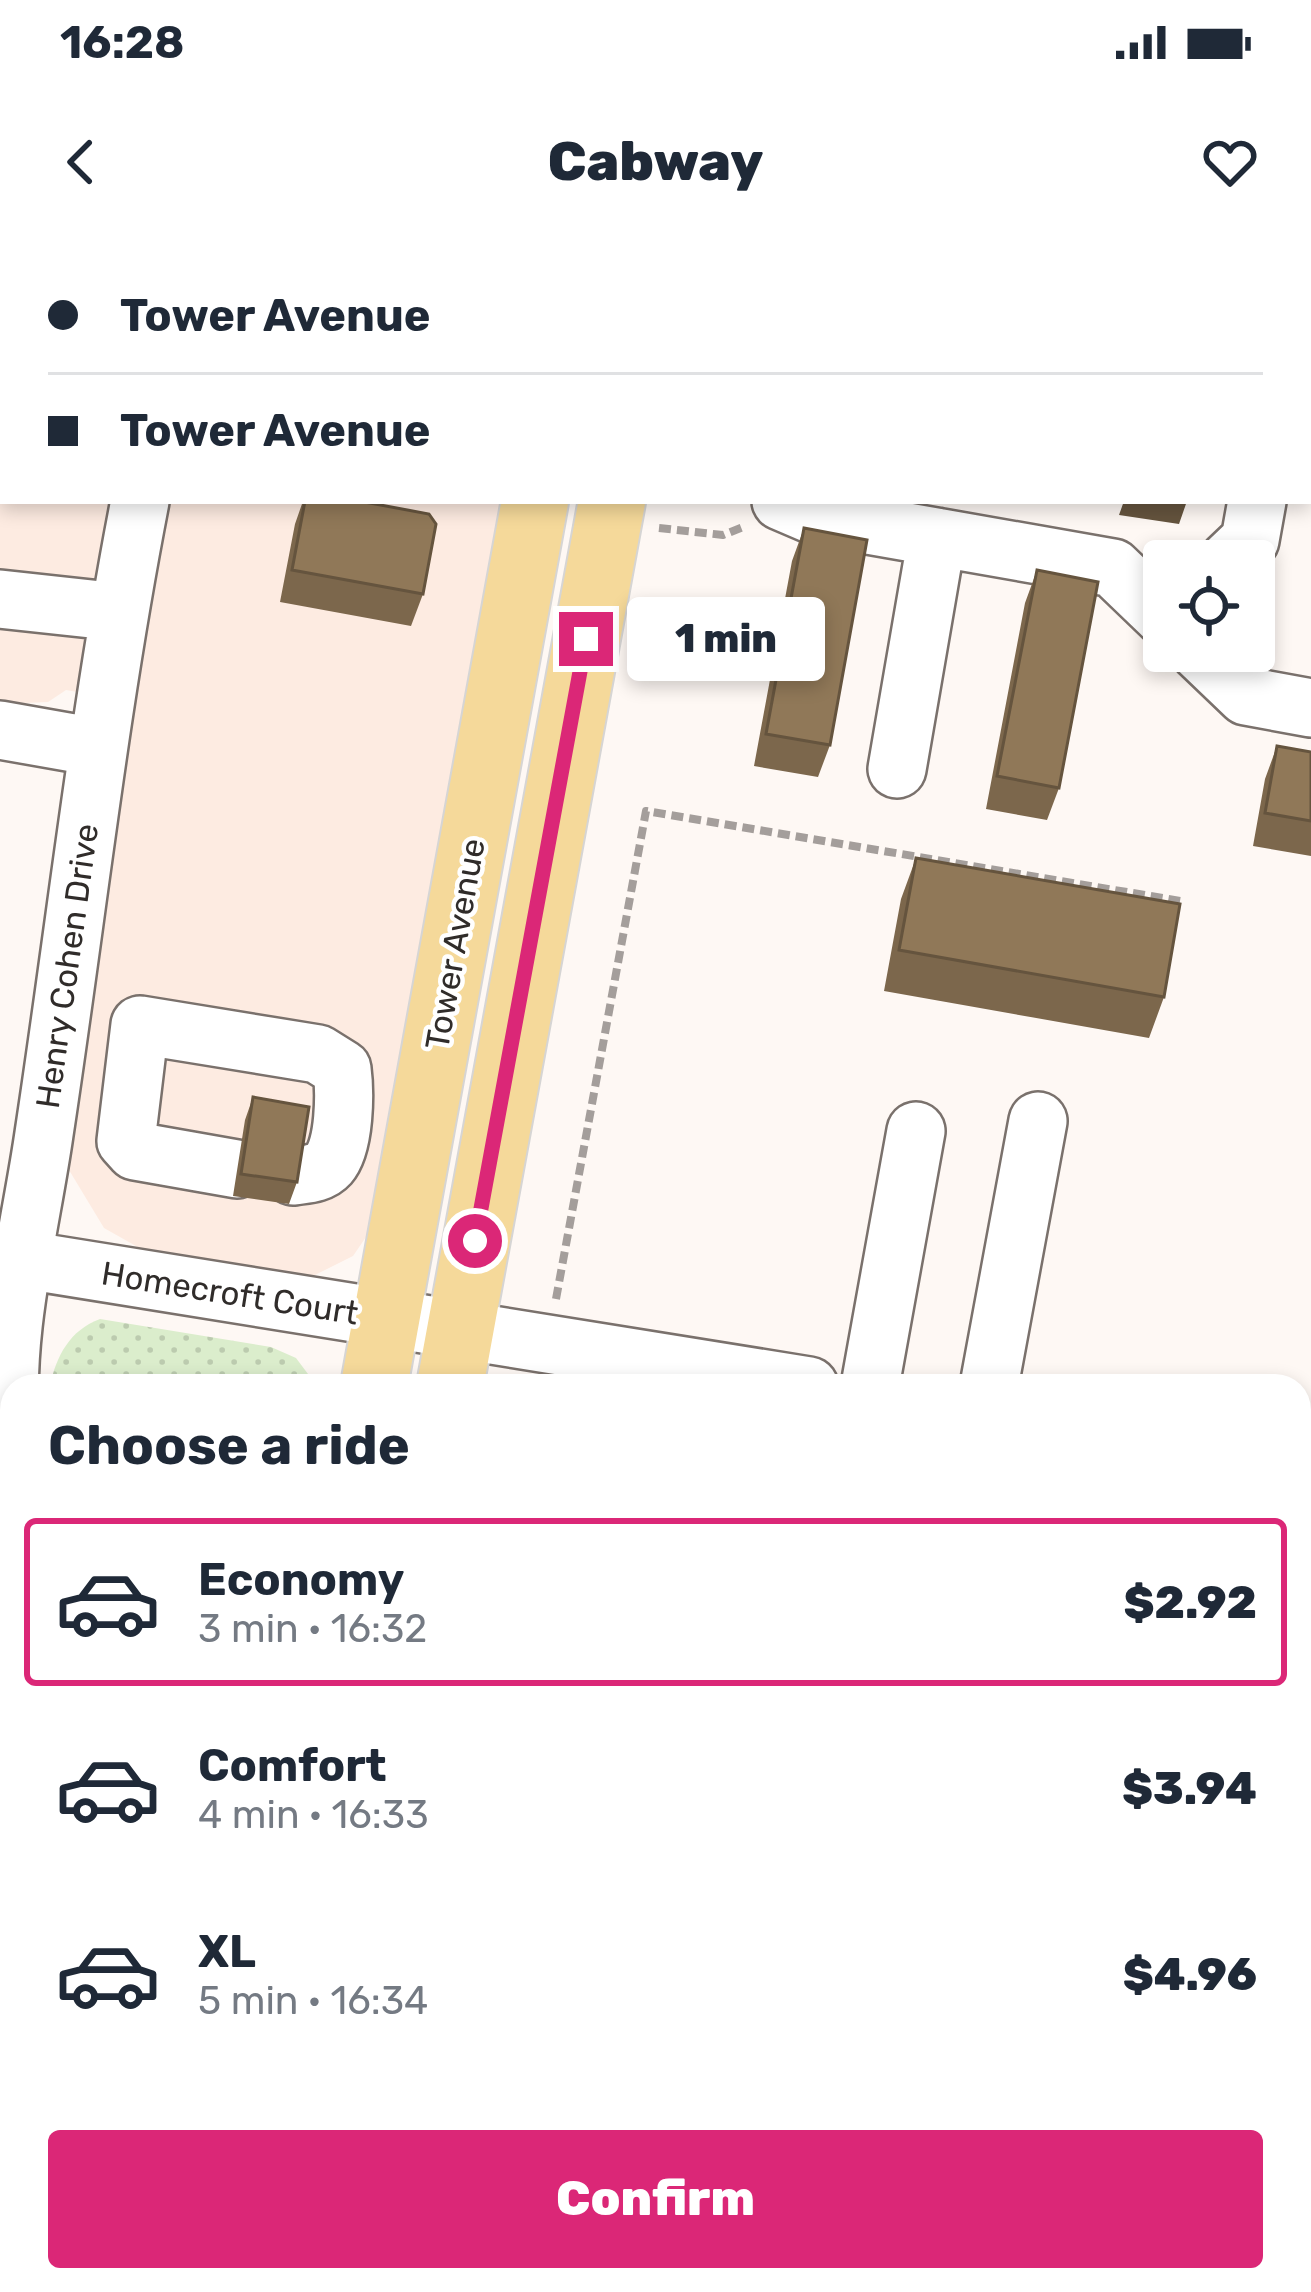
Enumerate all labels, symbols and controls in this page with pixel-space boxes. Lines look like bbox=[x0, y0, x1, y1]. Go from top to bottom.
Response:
text: 16:28 bbox=[60, 16, 185, 69]
icon: back bbox=[48, 129, 114, 195]
icon: heart bbox=[1197, 129, 1263, 195]
text: Cabway bbox=[548, 130, 763, 194]
text: Tower Avenue bbox=[120, 289, 431, 342]
text: Tower Avenue bbox=[120, 404, 431, 457]
map controls bbox=[1143, 540, 1275, 672]
button: locate bbox=[1143, 540, 1275, 672]
callout: 1 min bbox=[628, 597, 826, 681]
route end bbox=[559, 612, 613, 666]
text: 1 min bbox=[675, 616, 777, 662]
street label: Henry Cohen Drive bbox=[28, 821, 106, 1111]
street label: Tower Avenue bbox=[417, 835, 493, 1053]
route start bbox=[448, 1214, 502, 1268]
street label: Homecroft Court bbox=[99, 1253, 361, 1333]
text: Choose a ride bbox=[48, 1414, 410, 1478]
icon: car bbox=[54, 1548, 162, 1656]
text: Economy bbox=[198, 1553, 404, 1606]
text: $2.92 bbox=[1124, 1576, 1257, 1629]
text: 3 min · 16:32 bbox=[198, 1606, 427, 1652]
icon: car bbox=[54, 1734, 162, 1842]
text: Comfort bbox=[198, 1739, 387, 1792]
text: $3.94 bbox=[1122, 1762, 1257, 1815]
text: 4 min · 16:33 bbox=[198, 1792, 429, 1838]
icon: car bbox=[54, 1920, 162, 2028]
text: XL bbox=[198, 1925, 256, 1978]
text: $4.96 bbox=[1123, 1948, 1257, 2001]
text: 5 min · 16:34 bbox=[198, 1978, 428, 2024]
button: Confirm bbox=[48, 2130, 1263, 2268]

